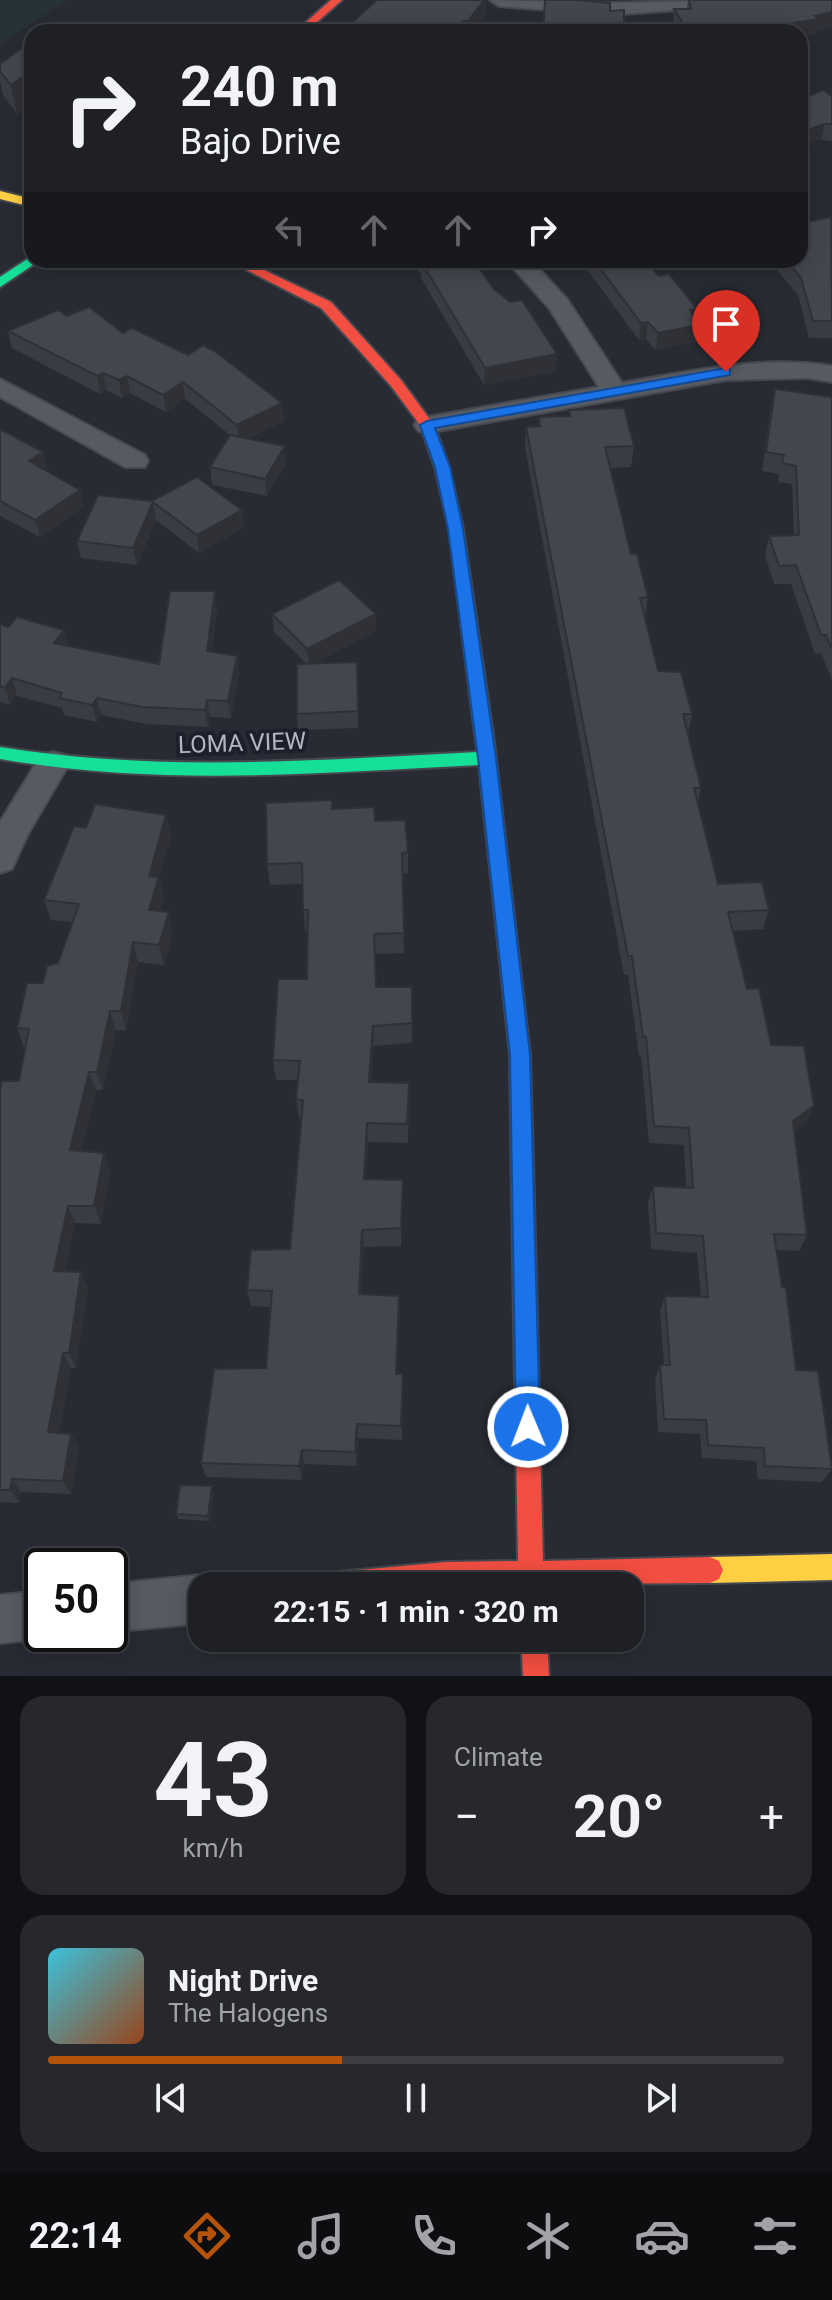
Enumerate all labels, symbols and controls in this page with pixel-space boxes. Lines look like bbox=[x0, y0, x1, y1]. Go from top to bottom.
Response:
text: 240 m bbox=[180, 54, 339, 120]
icon: right bbox=[48, 56, 152, 160]
text: Bajo Drive bbox=[180, 121, 341, 163]
icon: left bbox=[268, 208, 312, 252]
icon: ahead bbox=[352, 208, 396, 252]
icon: ahead bbox=[436, 208, 480, 252]
icon: right bbox=[520, 208, 564, 252]
pin bbox=[692, 290, 760, 372]
icon: arrive bbox=[704, 302, 748, 346]
street label: LOMA VIEW bbox=[177, 727, 307, 759]
position arrow bbox=[486, 1385, 570, 1469]
speed limit sign: 50 bbox=[24, 1548, 128, 1652]
text: 22:15 · 1 min · 320 m bbox=[273, 1594, 559, 1629]
text: 43 bbox=[153, 1720, 273, 1841]
text: Climate bbox=[454, 1742, 543, 1772]
text: 20° bbox=[573, 1781, 665, 1852]
text: − bbox=[454, 1791, 479, 1843]
text: + bbox=[759, 1791, 784, 1843]
text: km/h bbox=[182, 1833, 244, 1863]
text: Night Drive bbox=[168, 1963, 318, 1998]
text: The Halogens bbox=[168, 1998, 328, 2028]
icon: previous bbox=[149, 2076, 193, 2120]
icon: pause bbox=[394, 2076, 438, 2120]
icon: next bbox=[639, 2076, 683, 2120]
icon: directions bbox=[179, 2208, 235, 2264]
icon: music bbox=[293, 2208, 349, 2264]
icon: phone bbox=[406, 2208, 462, 2264]
icon: climate bbox=[520, 2208, 576, 2264]
icon: car bbox=[634, 2208, 690, 2264]
icon: filters bbox=[747, 2208, 803, 2264]
text: 22:14 bbox=[29, 2215, 122, 2257]

